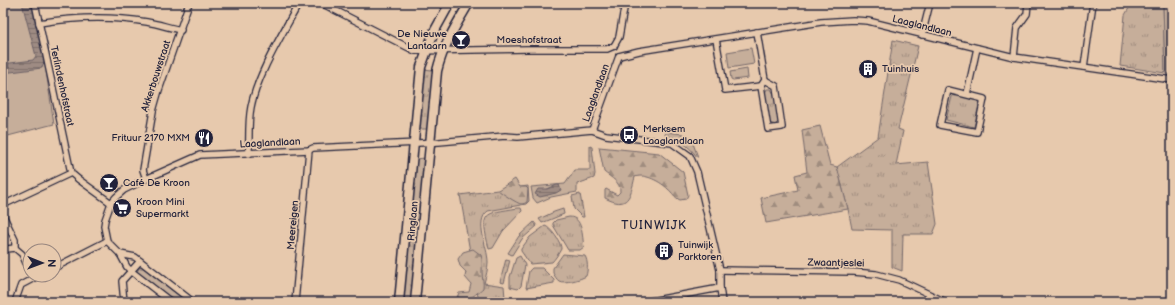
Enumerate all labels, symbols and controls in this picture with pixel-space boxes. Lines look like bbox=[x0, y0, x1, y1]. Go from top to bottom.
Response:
street label: Laaglandlaan bbox=[891, 13, 953, 39]
place label: De Nieuwe Lantaarn bbox=[397, 28, 447, 52]
bar icon: De Nieuwe Lantaarn bbox=[450, 29, 472, 51]
street label: Moeshofstraat bbox=[497, 34, 562, 46]
street label: Akkerbouwstraat bbox=[139, 39, 173, 113]
street label: Terlindenhofstraat bbox=[48, 45, 76, 127]
building icon: Tuinhuis bbox=[857, 58, 879, 80]
street label: Laaglandlaan bbox=[580, 62, 612, 124]
place label: Tuinhuis bbox=[882, 63, 919, 75]
place label: Merksem Laaglandlaan bbox=[643, 123, 704, 147]
bus stop icon: Merksem Laaglandlaan bbox=[618, 124, 640, 146]
restaurant icon: Frituur 2170 MXM bbox=[193, 127, 215, 149]
place label: Frituur 2170 MXM bbox=[112, 132, 190, 144]
street label: Laaglandlaan bbox=[239, 135, 301, 151]
bar icon: Café De Kroon bbox=[98, 172, 120, 194]
place label: Café De Kroon bbox=[123, 177, 190, 189]
place label: Kroon Mini Supermarkt bbox=[136, 196, 189, 220]
supermarket icon: Kroon Mini Supermarkt bbox=[111, 197, 133, 219]
street label: Meereigen bbox=[285, 199, 301, 250]
street label: Ringlaan bbox=[405, 200, 421, 241]
district label: TUINWIJK bbox=[621, 218, 687, 233]
place label: Tuinwijk Parktoren bbox=[678, 239, 722, 263]
building icon: Tuinwijk Parktoren bbox=[653, 240, 675, 262]
north arrow bbox=[22, 243, 62, 283]
street label: Zwaantjeslei bbox=[806, 256, 865, 269]
text: N bbox=[45, 259, 58, 267]

